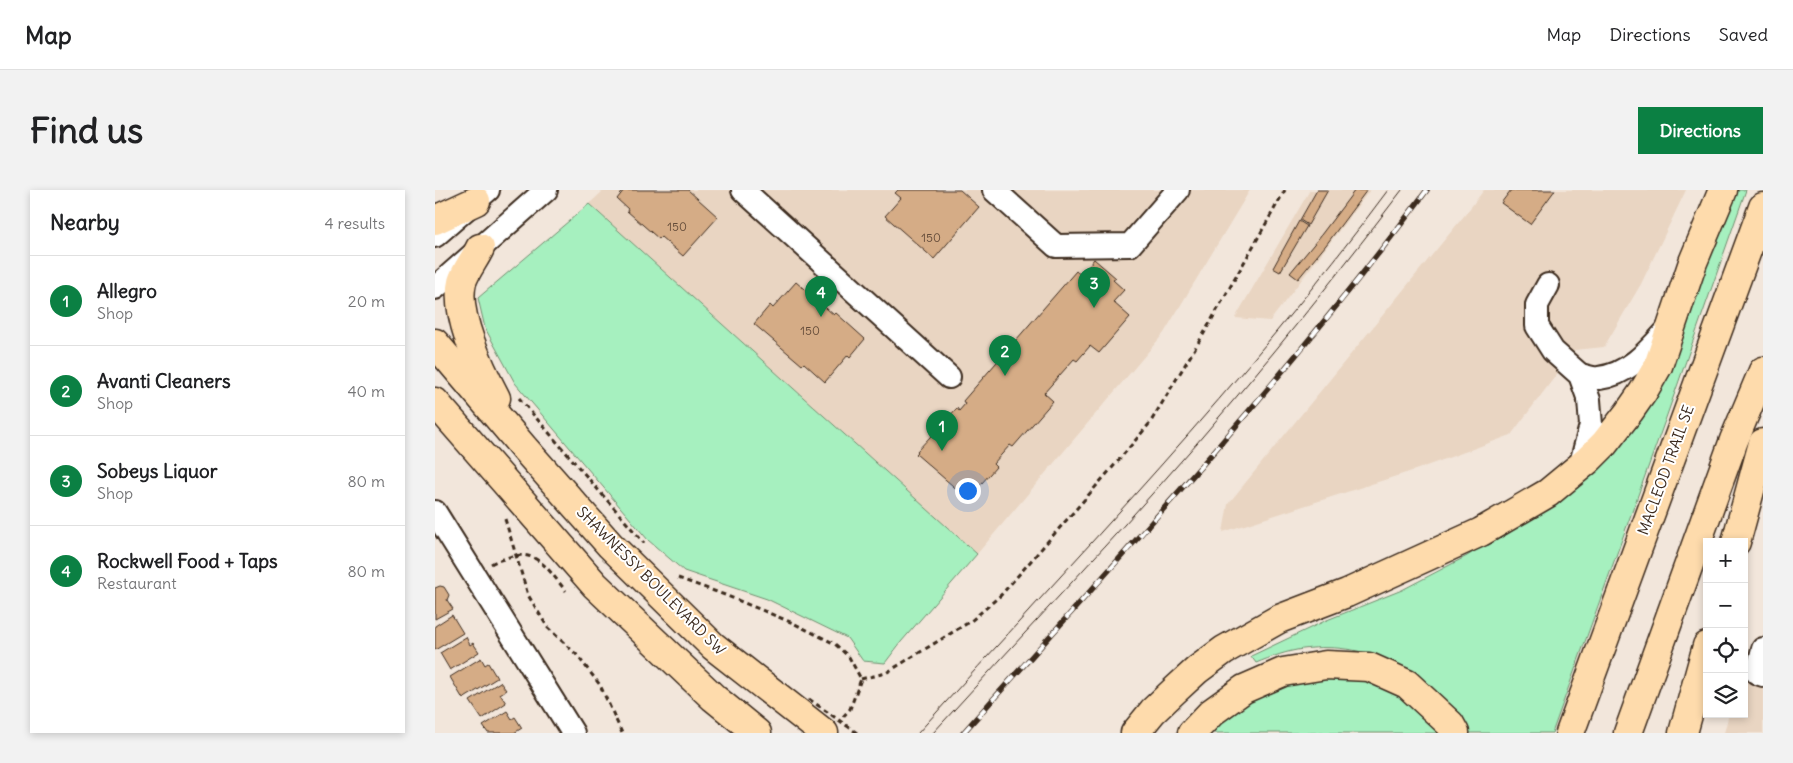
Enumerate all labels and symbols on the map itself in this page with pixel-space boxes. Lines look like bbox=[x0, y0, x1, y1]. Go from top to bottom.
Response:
house number: 150 bbox=[667, 219, 687, 234]
house number: 150 bbox=[921, 230, 941, 245]
pin: 3 bbox=[1078, 267, 1110, 308]
pin: 4 bbox=[805, 276, 837, 317]
house number: 150 bbox=[800, 323, 820, 338]
pin: 2 bbox=[989, 335, 1021, 376]
street label: MACLEOD TRAIL SE bbox=[1633, 402, 1698, 537]
pin: 1 bbox=[926, 410, 958, 451]
your location bbox=[955, 478, 981, 504]
street label: SHAWNESSY BOULEVARD SW bbox=[573, 502, 730, 659]

